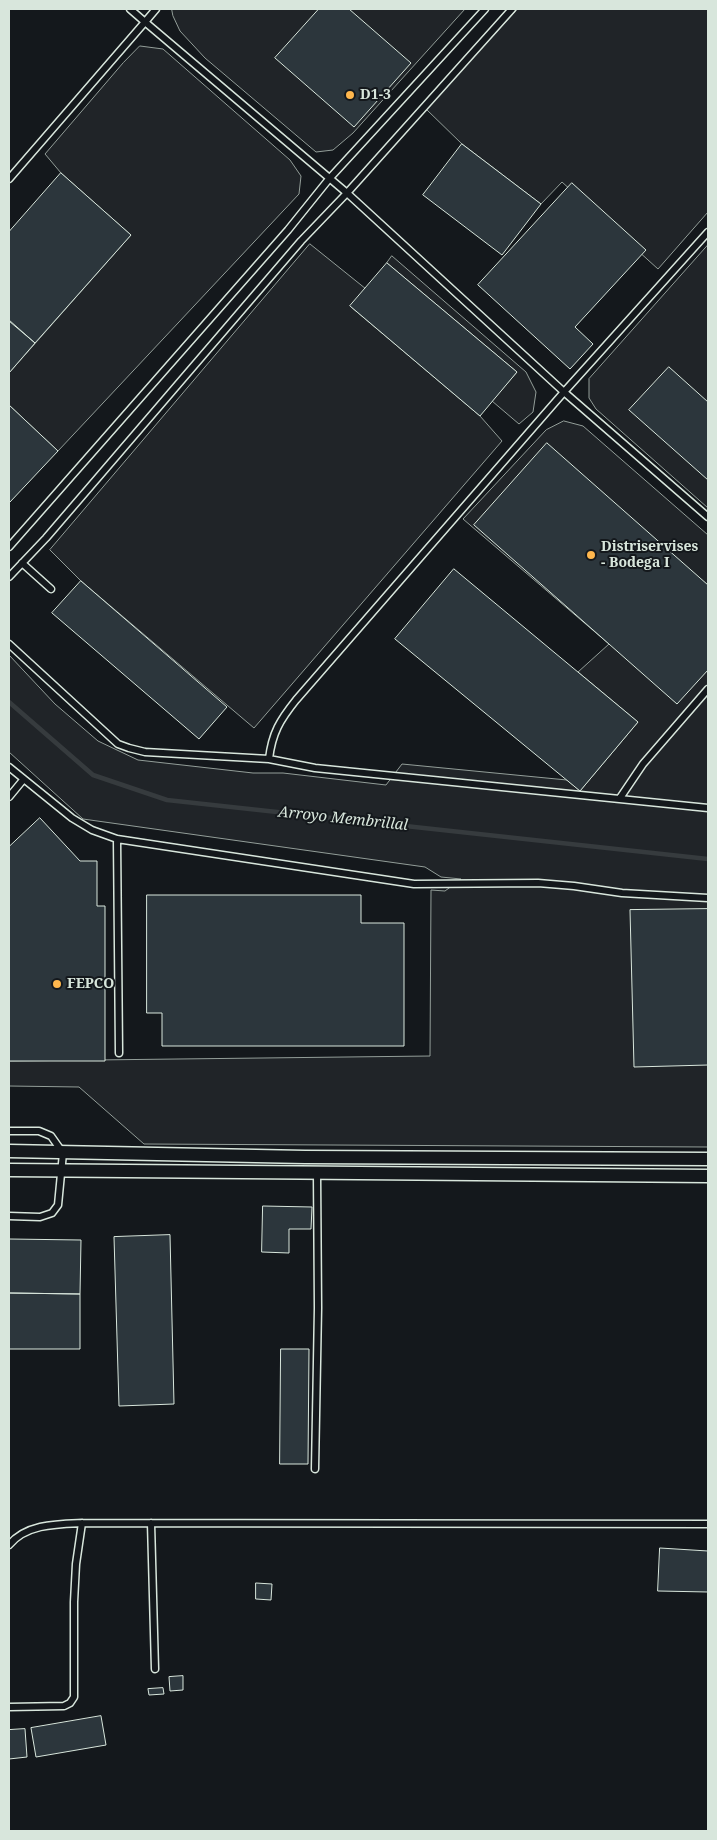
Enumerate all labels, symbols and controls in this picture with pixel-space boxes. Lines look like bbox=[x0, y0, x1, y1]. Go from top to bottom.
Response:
place label: D1-3 bbox=[360, 87, 391, 103]
marker: D1-3 bbox=[344, 89, 356, 101]
place label: Distriservises - Bodega I bbox=[601, 539, 698, 572]
marker: Distriservises - Bodega I bbox=[585, 549, 597, 561]
water label: Arroyo Membrillal bbox=[277, 803, 409, 835]
place label: FEPCO bbox=[67, 976, 114, 992]
marker: FEPCO bbox=[51, 978, 63, 990]

